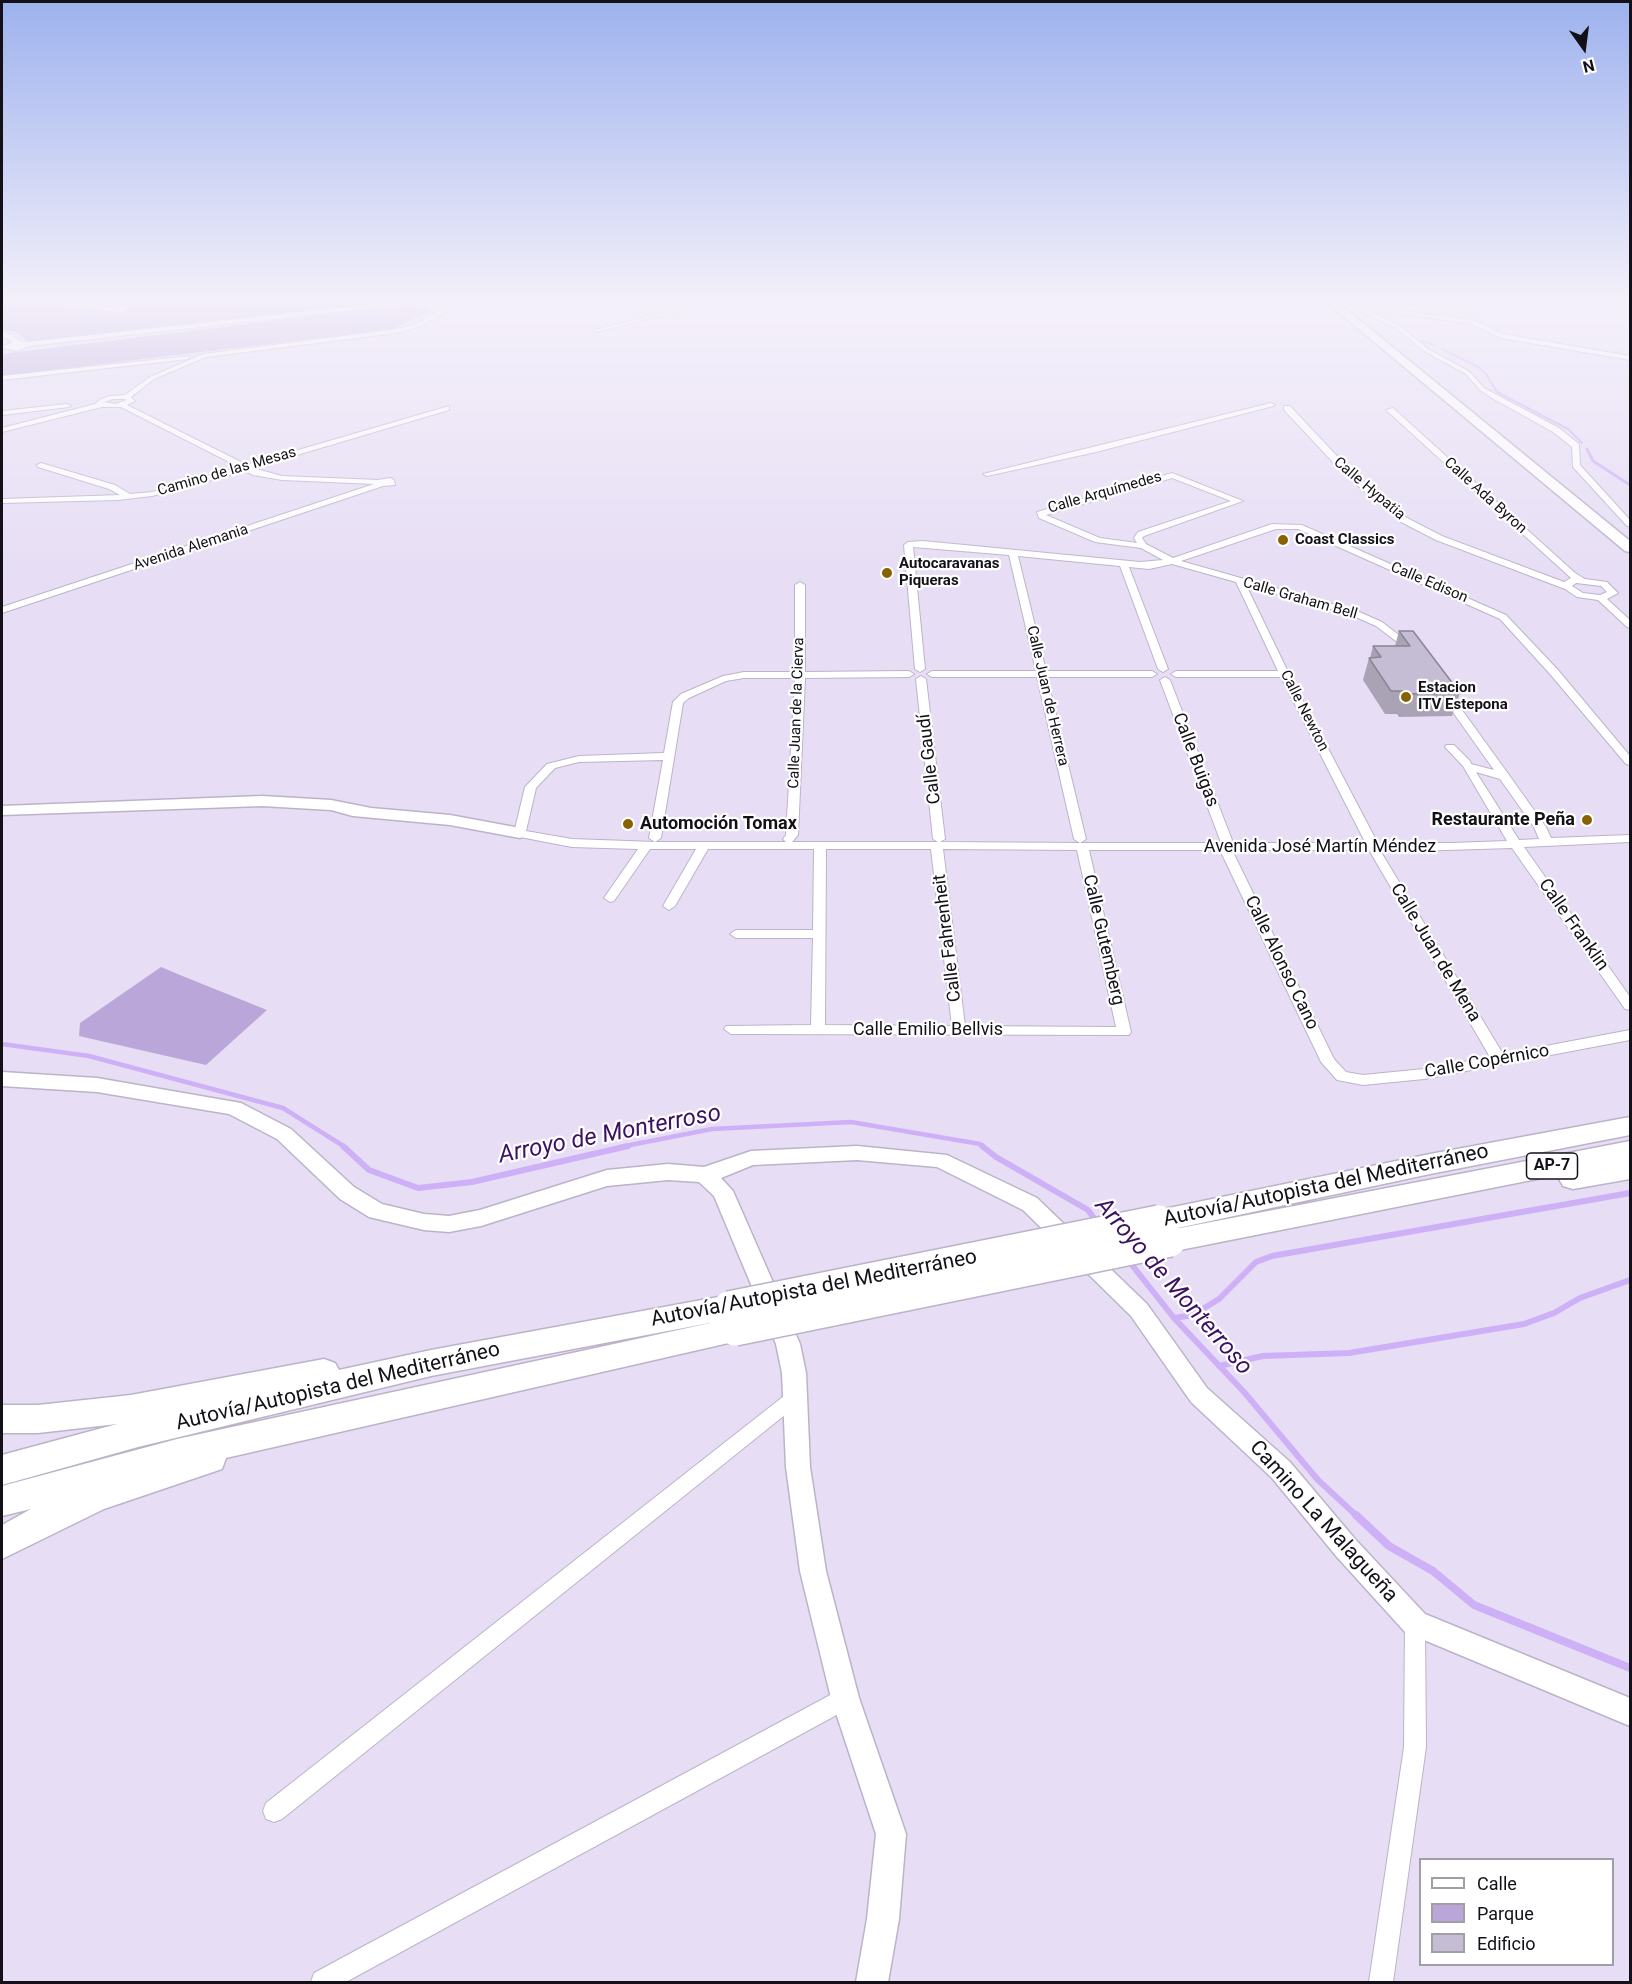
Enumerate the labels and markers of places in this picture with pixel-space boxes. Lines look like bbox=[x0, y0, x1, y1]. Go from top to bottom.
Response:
place label: Coast Classics bbox=[1295, 531, 1395, 549]
marker: Coast Classics bbox=[1276, 533, 1290, 547]
place label: Autocaravanas Piqueras bbox=[899, 555, 999, 590]
marker: Autocaravanas Piqueras bbox=[880, 566, 894, 580]
place label: Estacion ITV Estepona bbox=[1418, 679, 1508, 714]
marker: Estacion ITV Estepona bbox=[1399, 690, 1413, 704]
place label: Restaurante Peña bbox=[1431, 809, 1575, 831]
place label: Automoción Tomax bbox=[640, 813, 797, 835]
marker: Restaurante Peña bbox=[1580, 813, 1594, 827]
marker: Automoción Tomax bbox=[621, 817, 635, 831]

